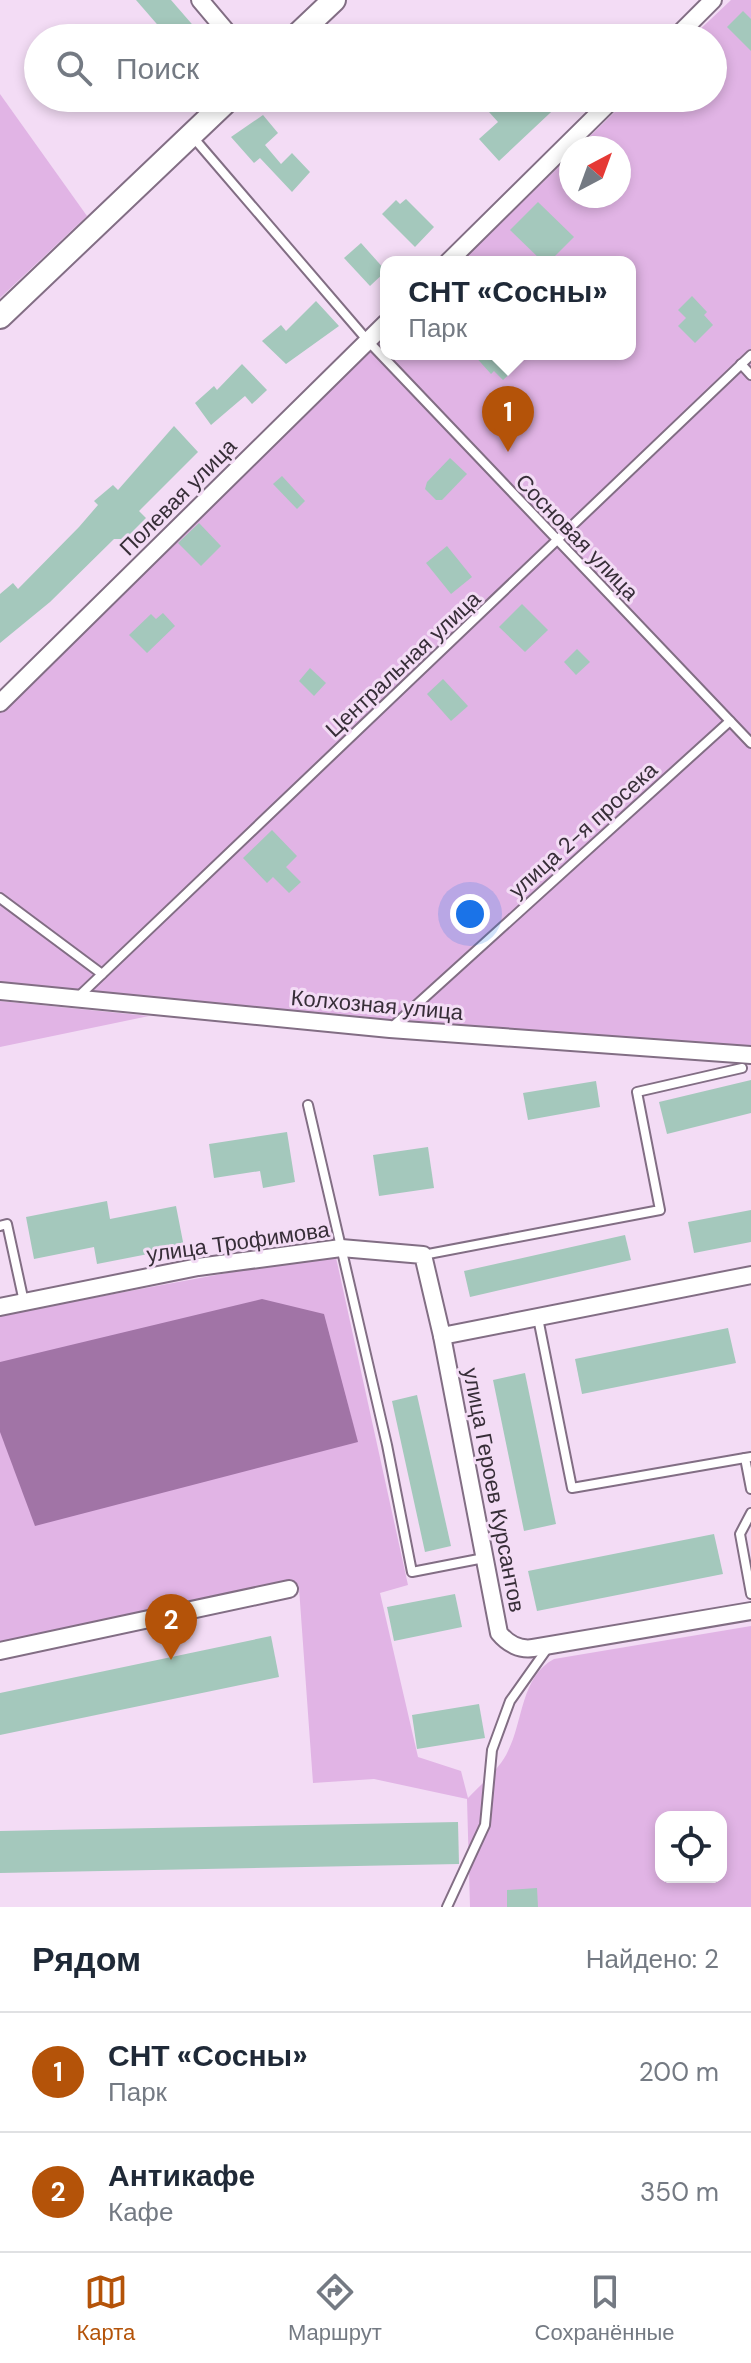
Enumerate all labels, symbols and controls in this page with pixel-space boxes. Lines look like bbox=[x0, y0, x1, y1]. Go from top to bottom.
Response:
search box bbox=[24, 24, 727, 112]
icon: search bbox=[52, 46, 96, 90]
text: Поиск bbox=[116, 49, 199, 88]
north arrow bbox=[559, 136, 631, 208]
popup bbox=[380, 256, 636, 360]
text: СНТ «Сосны» bbox=[408, 272, 608, 311]
text: Парк bbox=[408, 311, 467, 345]
pin: 1 bbox=[482, 386, 534, 452]
street label: Полевая улица bbox=[113, 432, 243, 562]
street label: Сосновая улица bbox=[509, 467, 645, 607]
street label: Центральная улица bbox=[319, 584, 487, 744]
street label: улица 2-я просека bbox=[502, 755, 664, 905]
your location bbox=[450, 894, 490, 934]
street label: Колхозная улица bbox=[290, 983, 465, 1027]
street label: улица Трофимова bbox=[145, 1215, 332, 1269]
street label: улица Героев Курсантов bbox=[456, 1365, 532, 1615]
pin: 2 bbox=[145, 1594, 197, 1660]
map controls bbox=[655, 1811, 727, 1883]
button: locate bbox=[655, 1811, 727, 1883]
text: Рядом bbox=[32, 1937, 141, 1982]
text: Найдено: 2 bbox=[586, 1942, 719, 1976]
text: СНТ «Сосны» bbox=[108, 2036, 308, 2075]
text: 1 bbox=[53, 2055, 63, 2089]
text: 200 m bbox=[639, 2055, 719, 2089]
text: Парк bbox=[108, 2075, 167, 2109]
text: Антикафе bbox=[108, 2156, 255, 2195]
text: 2 bbox=[50, 2175, 66, 2209]
text: 350 m bbox=[640, 2175, 719, 2209]
text: Кафе bbox=[108, 2195, 173, 2229]
tab: Карта bbox=[76, 2270, 135, 2347]
tab: Маршрут bbox=[288, 2270, 382, 2347]
tab: Сохранённые bbox=[535, 2270, 675, 2347]

